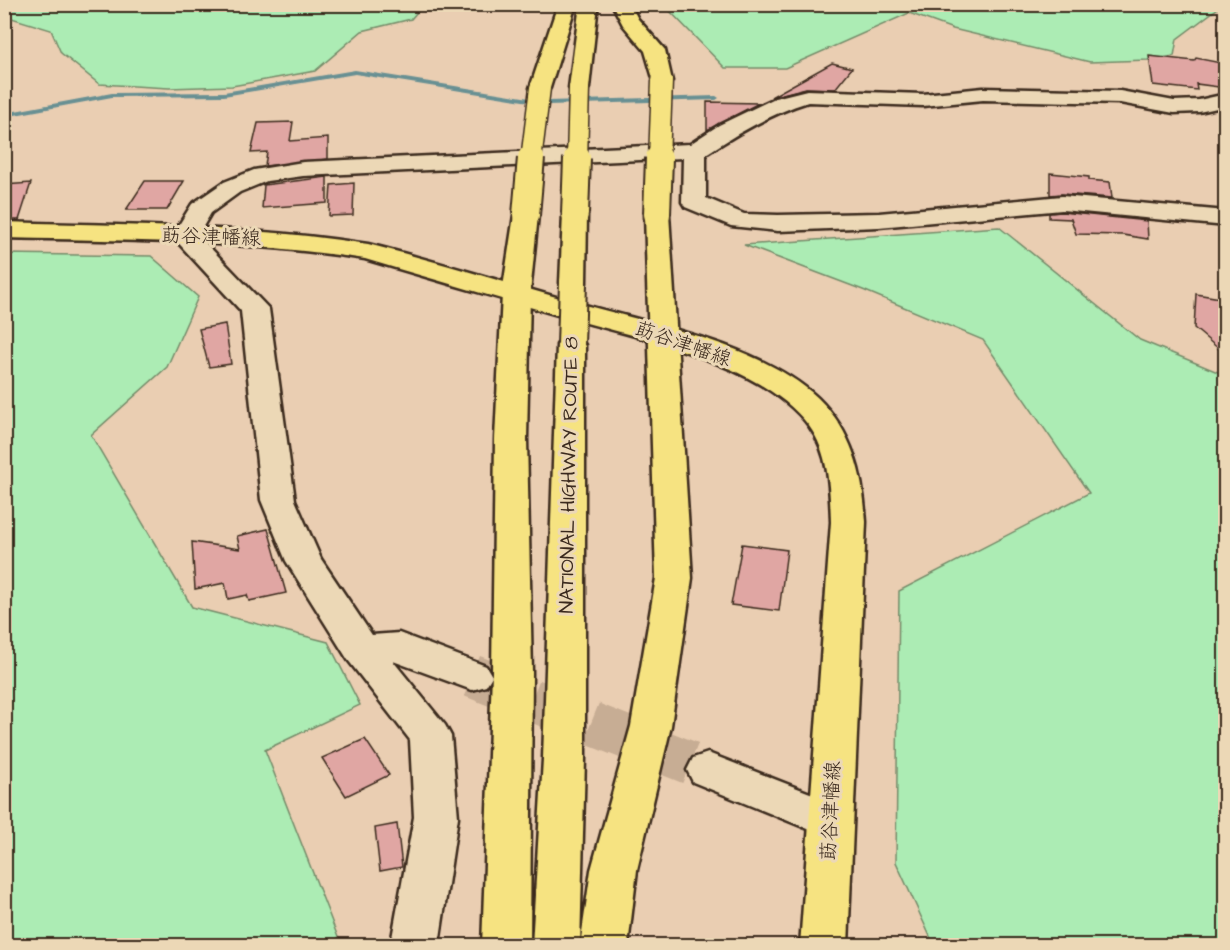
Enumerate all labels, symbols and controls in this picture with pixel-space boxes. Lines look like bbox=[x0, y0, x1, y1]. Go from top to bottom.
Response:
street label: 莇谷津幡線 bbox=[161, 221, 261, 253]
street label: 莇谷津幡線 bbox=[631, 314, 735, 374]
street label: NATIONAL HIGHWAY ROUTE 8 bbox=[553, 336, 585, 614]
street label: 莇谷津幡線 bbox=[814, 760, 848, 862]

